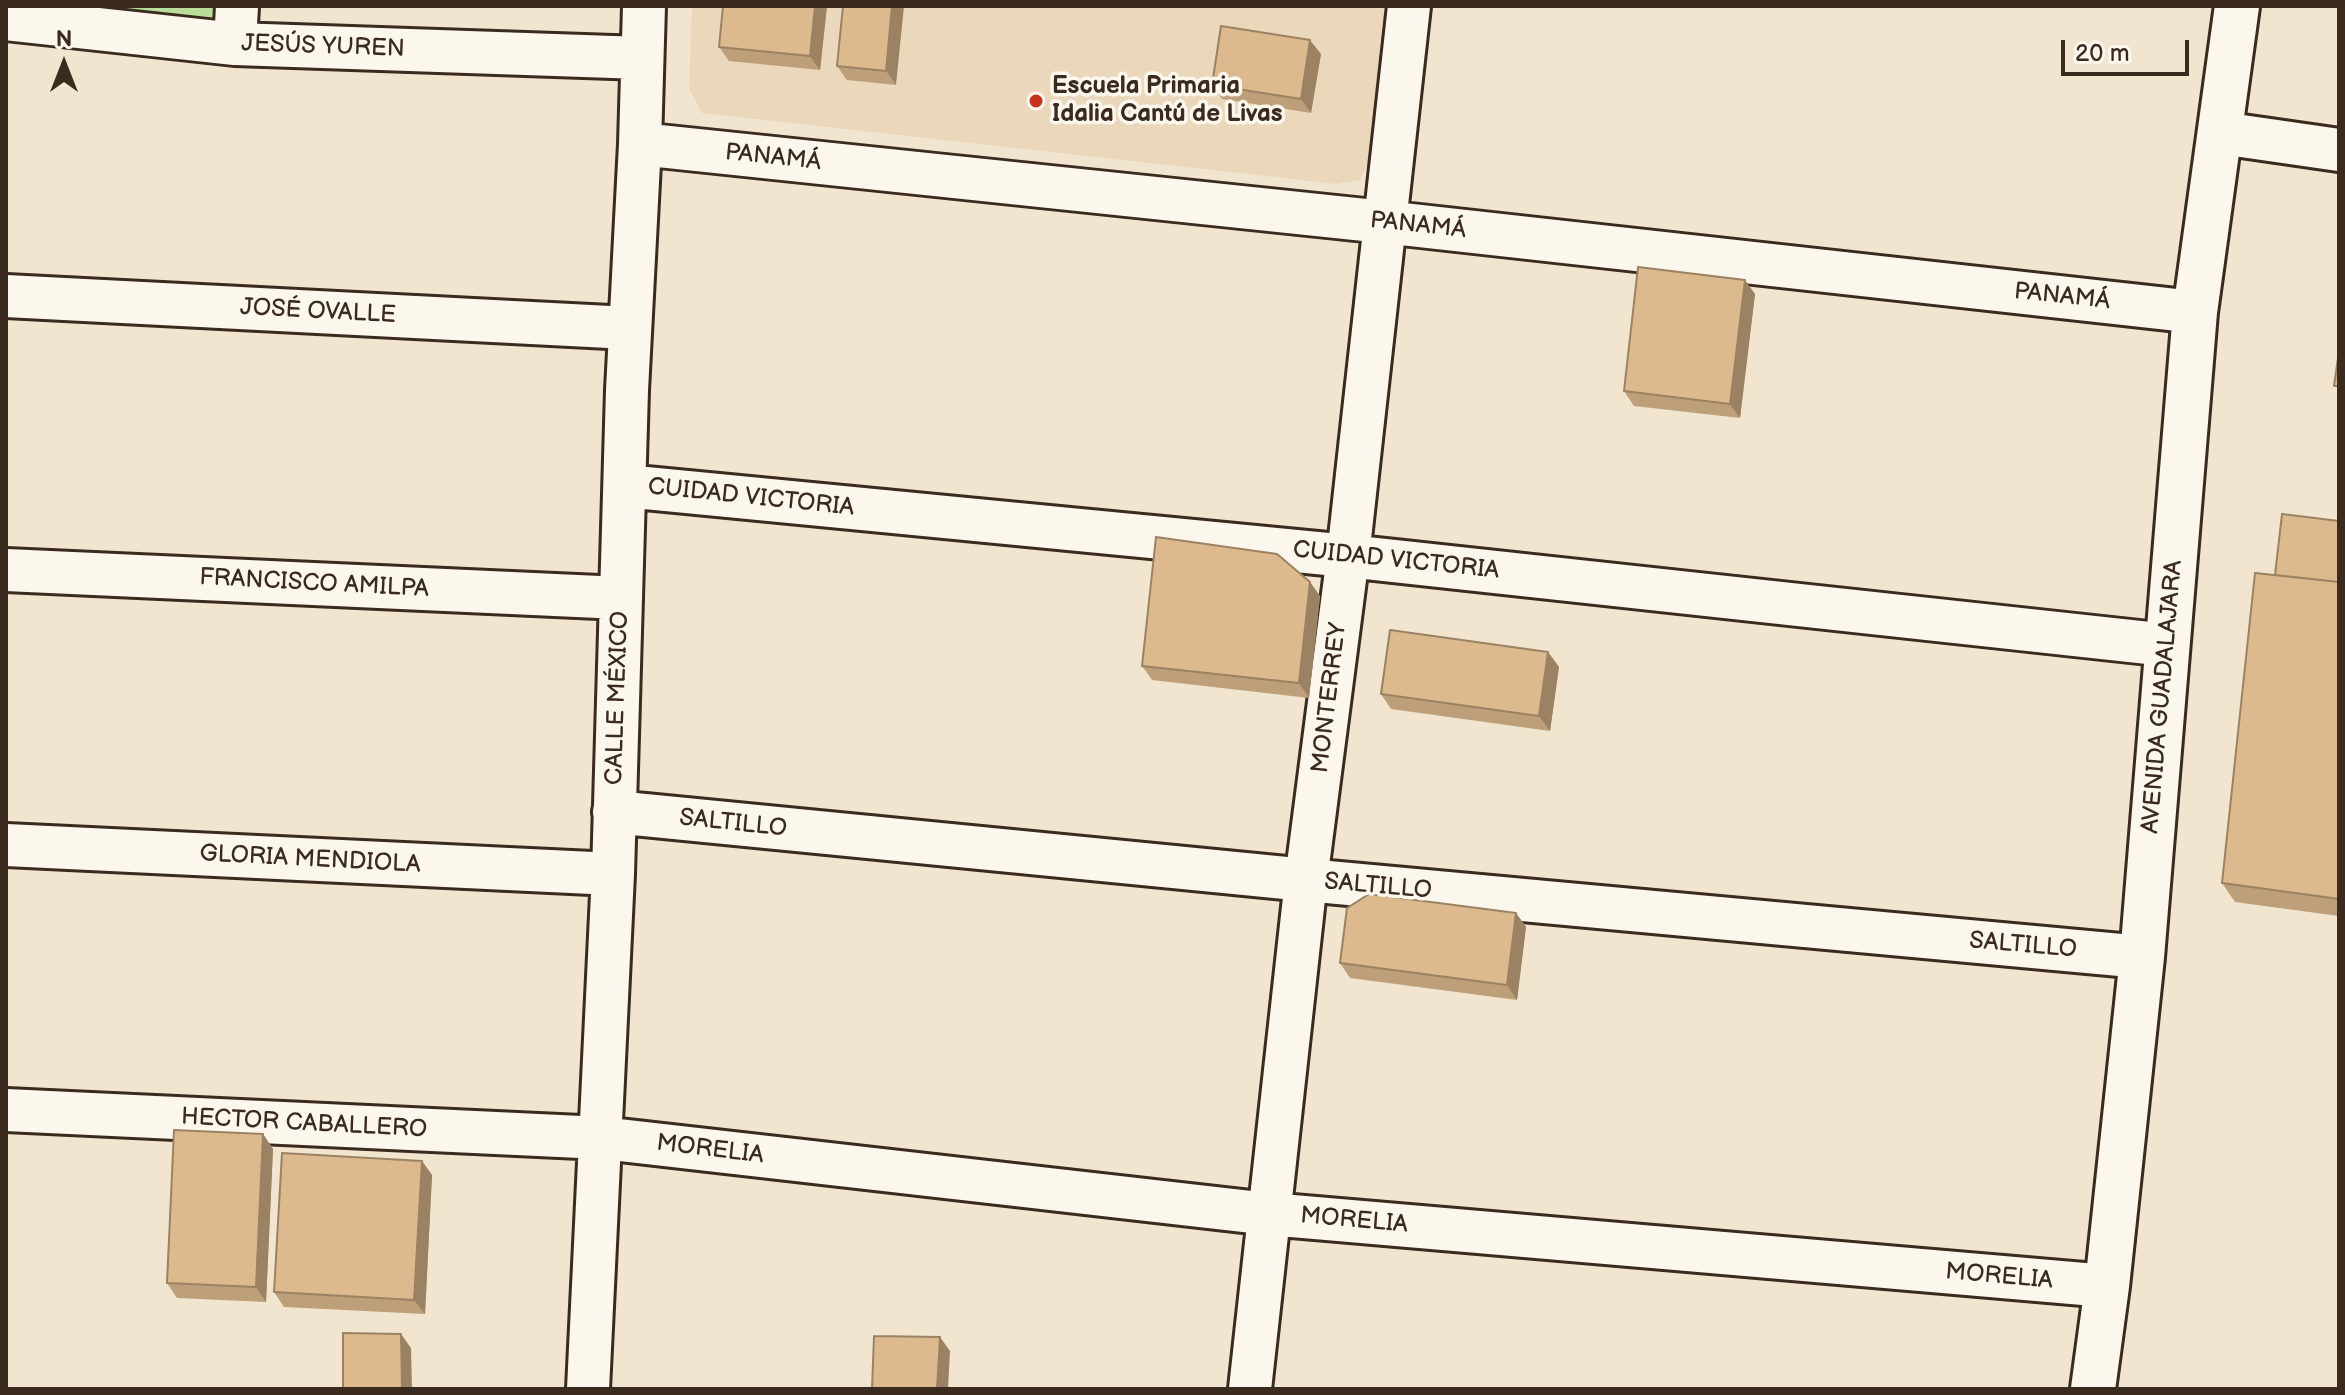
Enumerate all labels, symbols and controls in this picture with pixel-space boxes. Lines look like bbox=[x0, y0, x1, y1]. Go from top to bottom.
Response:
north arrow bbox=[24, 24, 104, 104]
scale bar bbox=[2065, 24, 2193, 74]
text: N bbox=[56, 26, 72, 53]
street label: JESÚS YUREN bbox=[241, 30, 405, 64]
text: 20 m bbox=[2075, 39, 2130, 68]
place label: Escuela Primaria Idalia Cantú de Livas bbox=[1052, 73, 1283, 129]
marker: Escuela Primaria Idalia Cantú de Livas bbox=[1027, 92, 1045, 110]
street label: PANAMÁ bbox=[724, 139, 822, 177]
street label: PANAMÁ bbox=[1369, 207, 1467, 245]
street label: PANAMÁ bbox=[2013, 278, 2111, 316]
street label: JOSÉ OVALLE bbox=[239, 294, 397, 330]
street label: CUIDAD VICTORIA bbox=[646, 473, 856, 523]
street label: CUIDAD VICTORIA bbox=[1291, 536, 1501, 586]
street label: AVENIDA GUADALAJARA bbox=[2137, 559, 2189, 835]
street label: FRANCISCO AMILPA bbox=[199, 564, 429, 604]
street label: CALLE MÉXICO bbox=[601, 611, 635, 785]
street label: MONTERREY bbox=[1306, 621, 1354, 775]
street label: SALTILLO bbox=[678, 804, 788, 844]
street label: GLORIA MENDIOLA bbox=[199, 840, 421, 880]
street label: SALTILLO bbox=[1323, 868, 1433, 906]
street label: SALTILLO bbox=[1968, 927, 2078, 965]
street label: HECTOR CABALLERO bbox=[180, 1103, 428, 1145]
street label: MORELIA bbox=[655, 1129, 765, 1171]
street label: MORELIA bbox=[1299, 1202, 1409, 1240]
street label: MORELIA bbox=[1944, 1258, 2054, 1296]

